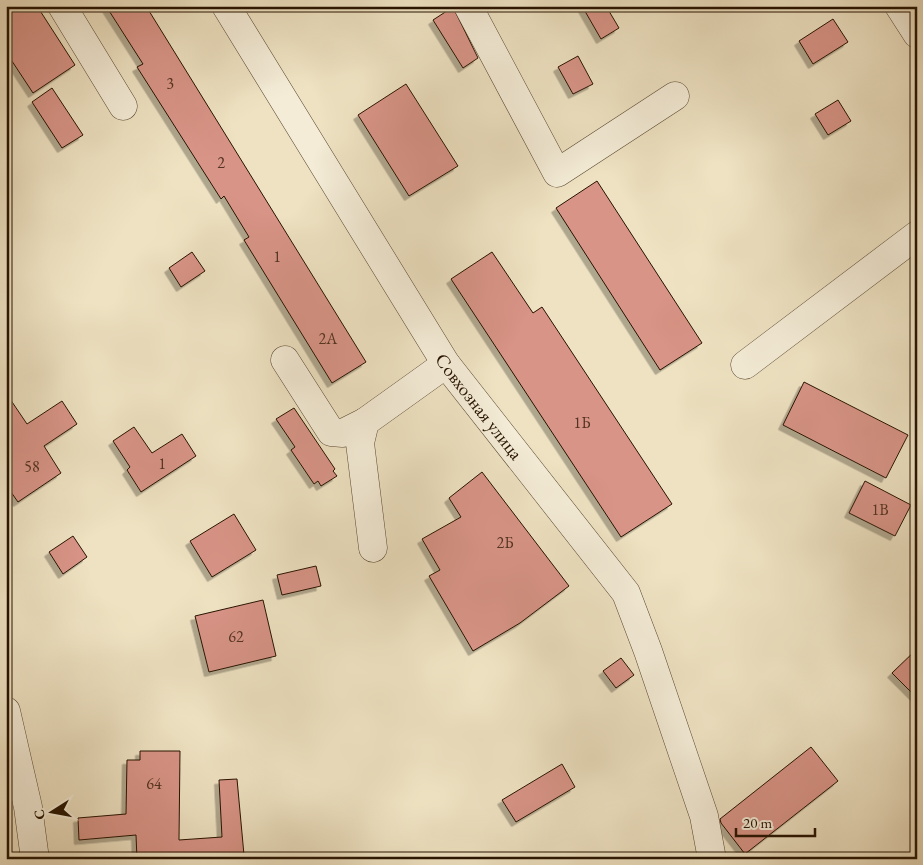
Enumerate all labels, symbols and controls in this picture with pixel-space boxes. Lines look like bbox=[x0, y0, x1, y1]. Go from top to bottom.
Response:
house number: 3 bbox=[166, 73, 174, 94]
house number: 2 bbox=[217, 152, 225, 173]
house number: 1 bbox=[273, 246, 281, 267]
house number: 2А bbox=[319, 328, 338, 349]
street label: Совхозная улица bbox=[429, 349, 529, 465]
house number: 1Б bbox=[573, 412, 591, 433]
house number: 1 bbox=[158, 453, 166, 474]
house number: 58 bbox=[24, 456, 40, 477]
house number: 1В bbox=[871, 499, 889, 520]
house number: 2Б bbox=[496, 532, 514, 553]
house number: 62 bbox=[228, 626, 244, 647]
house number: 64 bbox=[146, 773, 162, 794]
north arrow bbox=[28, 788, 78, 838]
scale bar bbox=[736, 805, 814, 837]
text: С bbox=[29, 808, 49, 821]
text: 20 m bbox=[743, 813, 772, 832]

